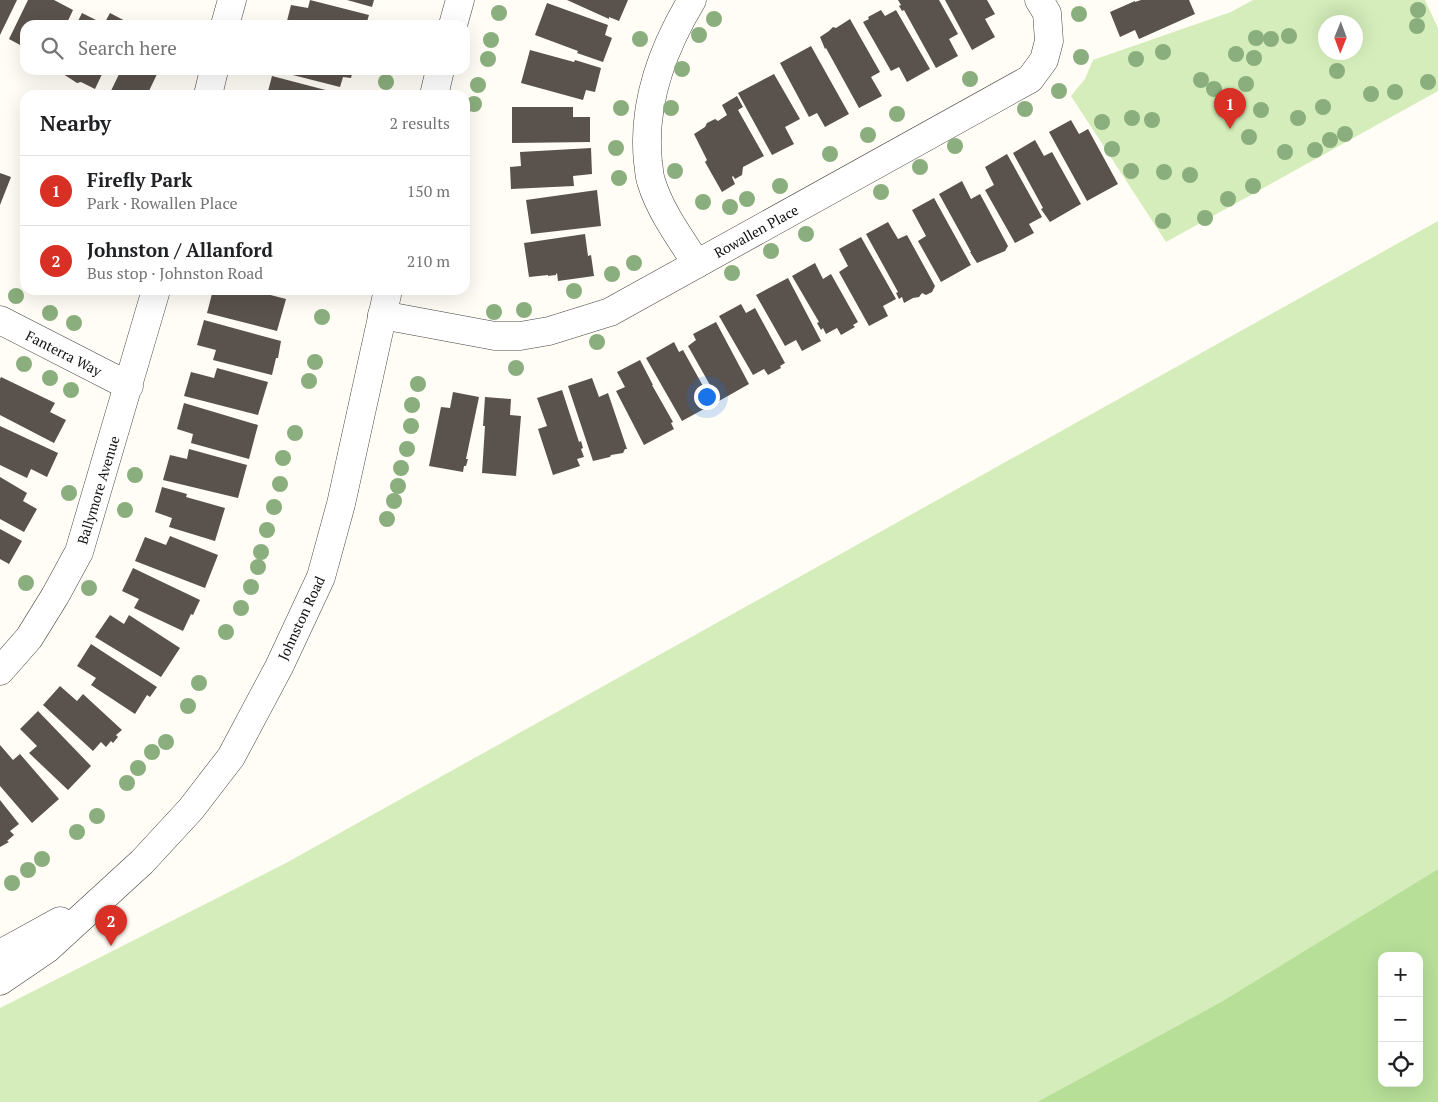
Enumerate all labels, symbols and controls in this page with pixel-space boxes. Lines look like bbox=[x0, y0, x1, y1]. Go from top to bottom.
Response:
north arrow bbox=[1318, 15, 1363, 60]
search box bbox=[20, 20, 470, 75]
icon: search bbox=[38, 34, 66, 62]
text: Search here bbox=[78, 35, 177, 60]
pin: 1 bbox=[1214, 88, 1246, 129]
text: Nearby bbox=[40, 109, 111, 137]
text: 2 results bbox=[390, 112, 450, 134]
text: Firefly Park bbox=[87, 167, 192, 192]
text: 1 bbox=[51, 180, 61, 202]
text: 150 m bbox=[407, 180, 450, 202]
text: Park · Rowallen Place bbox=[87, 192, 238, 214]
street label: Rowallen Place bbox=[710, 200, 802, 262]
text: Johnston / Allanford bbox=[87, 237, 273, 262]
text: 2 bbox=[51, 250, 61, 272]
text: 210 m bbox=[407, 250, 450, 272]
text: Bus stop · Johnston Road bbox=[87, 262, 263, 284]
street label: Fanterra Way bbox=[23, 326, 106, 381]
your location bbox=[694, 384, 720, 410]
street label: Ballymore Avenue bbox=[72, 433, 124, 547]
street label: Johnston Road bbox=[273, 573, 329, 663]
pin: 2 bbox=[95, 905, 127, 946]
map controls bbox=[1378, 952, 1423, 1087]
button: + bbox=[1378, 952, 1423, 997]
button: − bbox=[1378, 997, 1423, 1042]
button: locate bbox=[1378, 1042, 1423, 1087]

